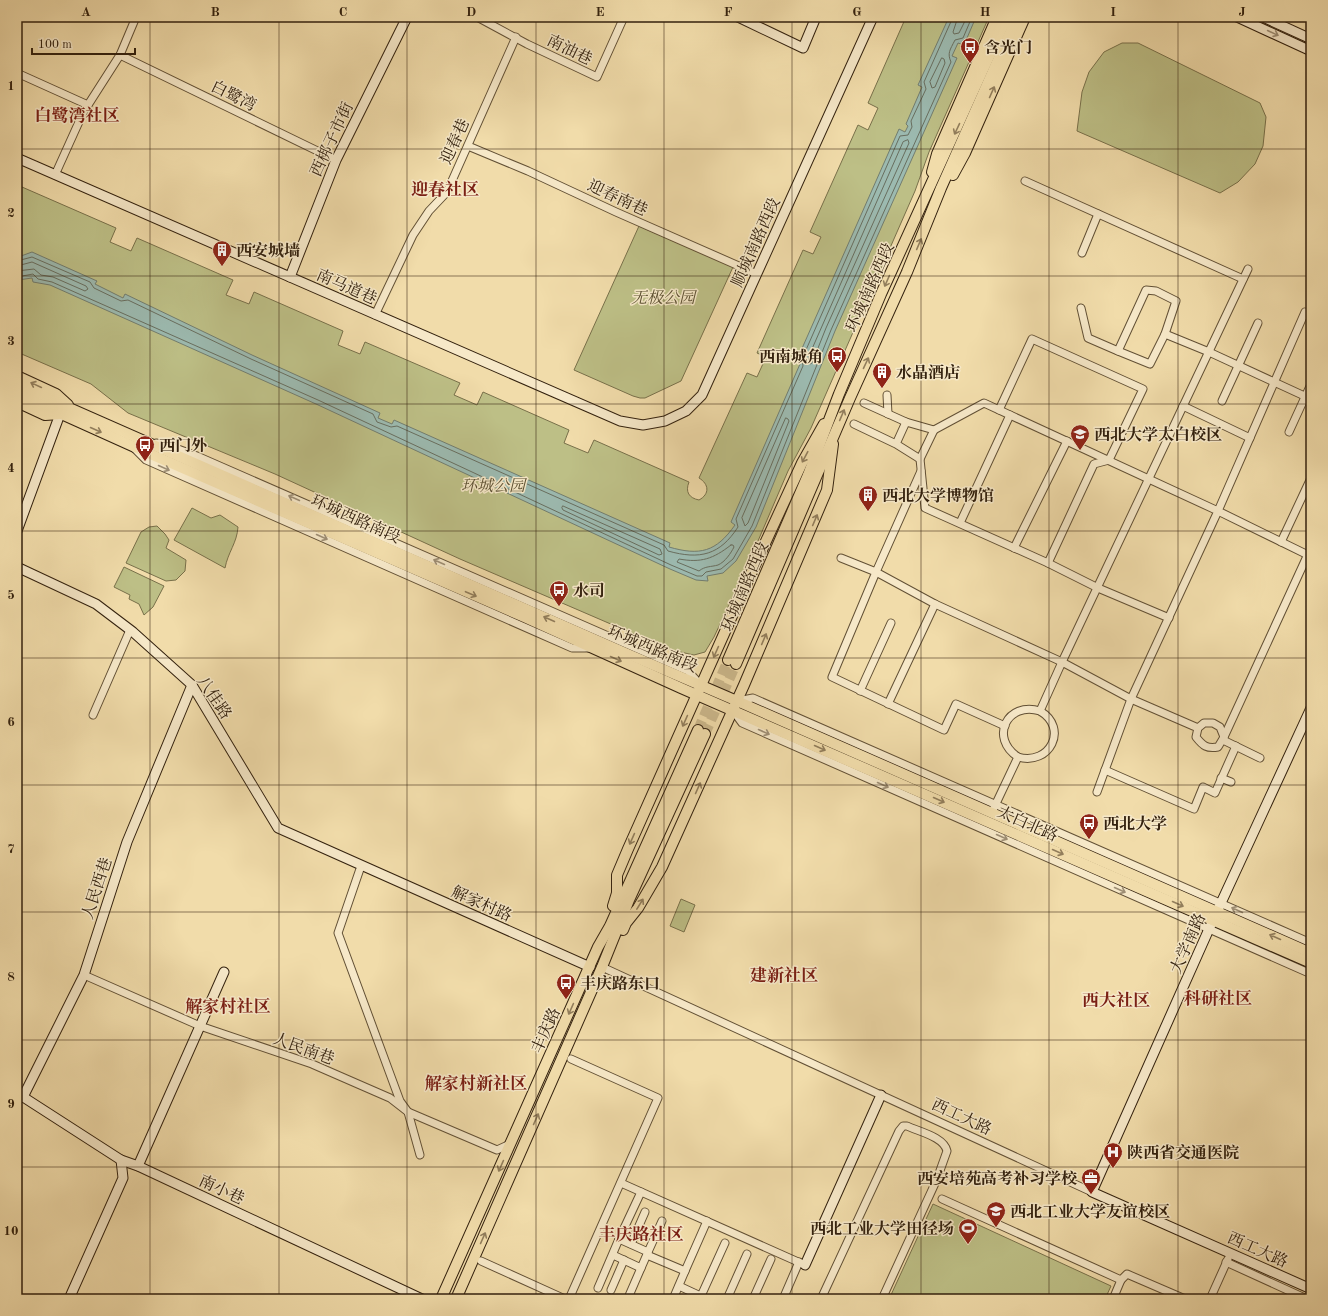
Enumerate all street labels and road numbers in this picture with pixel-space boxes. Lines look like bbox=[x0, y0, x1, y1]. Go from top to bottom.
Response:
street label: 南油巷 bbox=[544, 31, 595, 69]
street label: 白鹭湾 bbox=[208, 77, 259, 115]
street label: 西梆子市街 bbox=[307, 99, 357, 179]
street label: 迎春巷 bbox=[437, 116, 473, 167]
street label: 迎春南巷 bbox=[585, 176, 650, 220]
street label: 顺城南路西段 bbox=[728, 195, 784, 290]
street label: 环城南路西段 bbox=[842, 240, 898, 335]
street label: 南马道巷 bbox=[314, 266, 379, 308]
street label: 环城西路南段 bbox=[308, 491, 403, 547]
street label: 环城南路西段 bbox=[718, 539, 772, 634]
street label: 环城西路南段 bbox=[605, 622, 700, 676]
street label: 八佳路 bbox=[193, 673, 235, 722]
street label: 太白北路 bbox=[995, 803, 1060, 845]
street label: 人民西巷 bbox=[79, 855, 115, 922]
street label: 解家村路 bbox=[449, 883, 514, 925]
street label: 大学南路 bbox=[1167, 911, 1209, 976]
street label: 丰庆路 bbox=[528, 1005, 564, 1056]
street label: 人民南巷 bbox=[271, 1030, 337, 1068]
street label: 西工大路 bbox=[929, 1095, 994, 1139]
street label: 南小巷 bbox=[196, 1172, 247, 1208]
street label: 西工大路 bbox=[1225, 1229, 1290, 1271]

